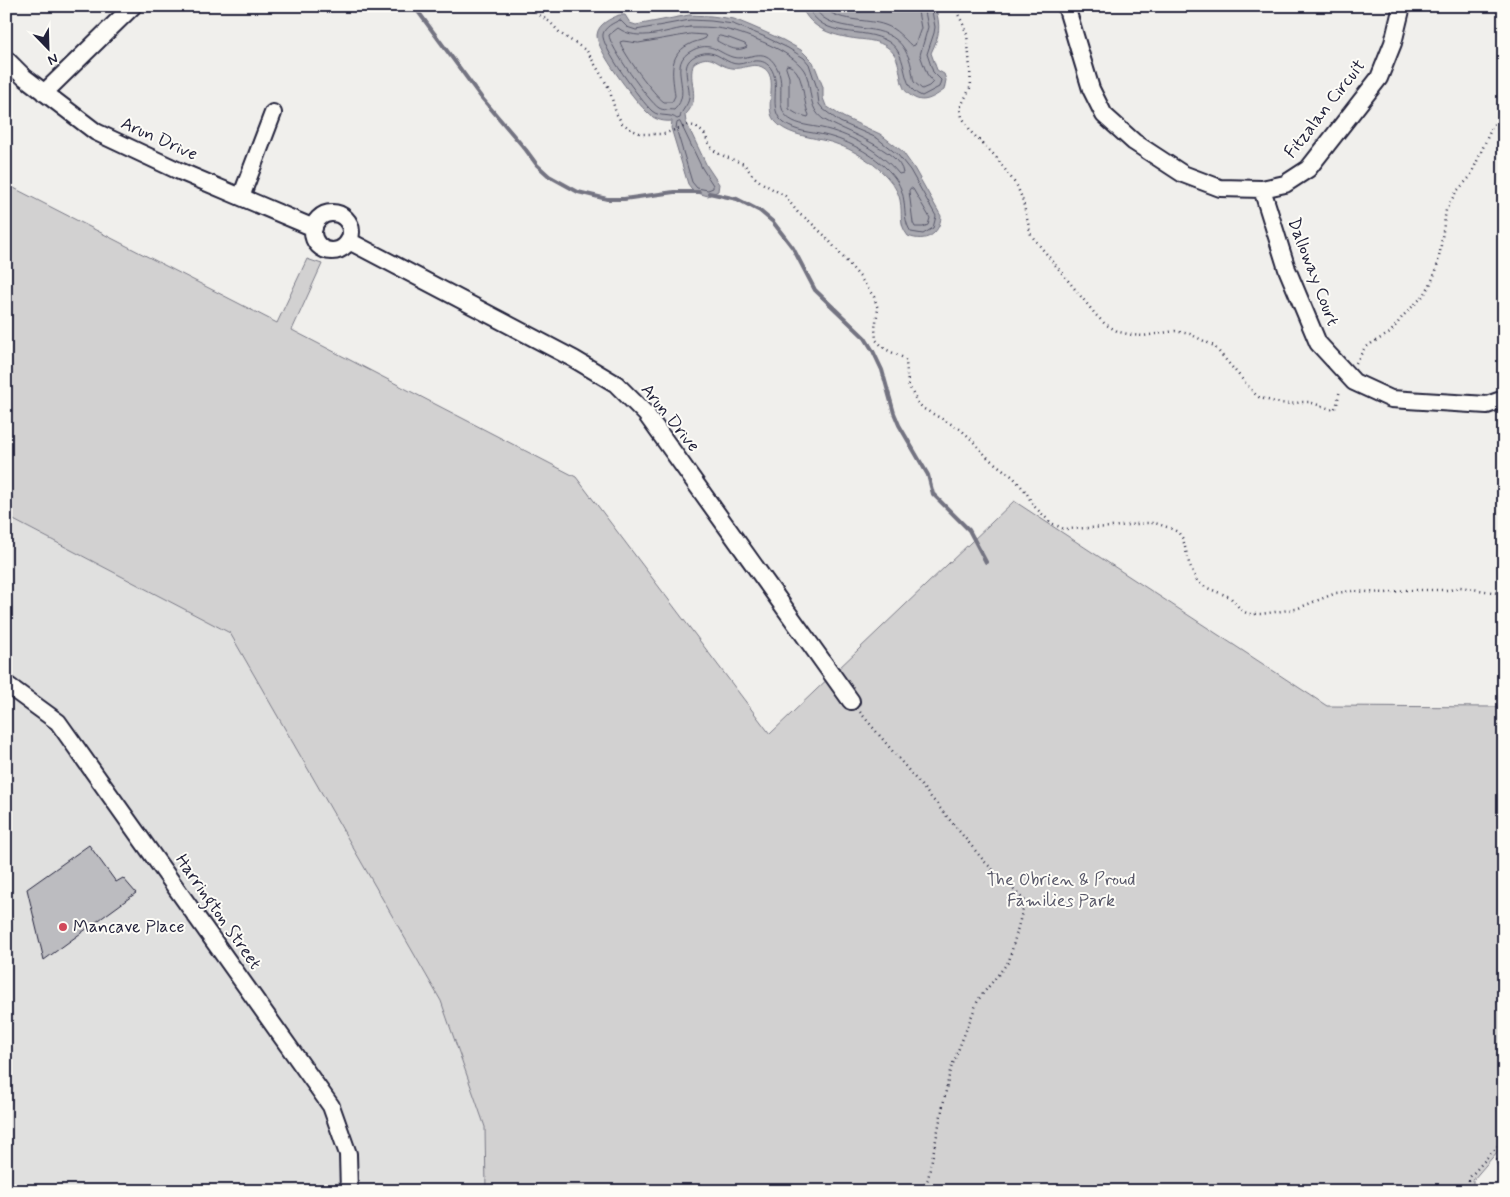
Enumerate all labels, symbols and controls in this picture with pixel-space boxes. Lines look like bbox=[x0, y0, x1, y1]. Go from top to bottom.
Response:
north arrow bbox=[22, 22, 72, 72]
text: N bbox=[45, 49, 60, 69]
street label: Fitzalan Circuit bbox=[1279, 55, 1371, 163]
street label: Arun Drive bbox=[117, 111, 201, 167]
street label: Dalloway Court bbox=[1281, 215, 1345, 330]
street label: Arun Drive bbox=[635, 379, 705, 457]
street label: Harrington Street bbox=[168, 849, 267, 976]
park label: The Obrien & Proud Families Park bbox=[987, 868, 1135, 913]
place label: Mancave Place bbox=[73, 915, 185, 939]
marker: Mancave Place bbox=[57, 921, 69, 933]

